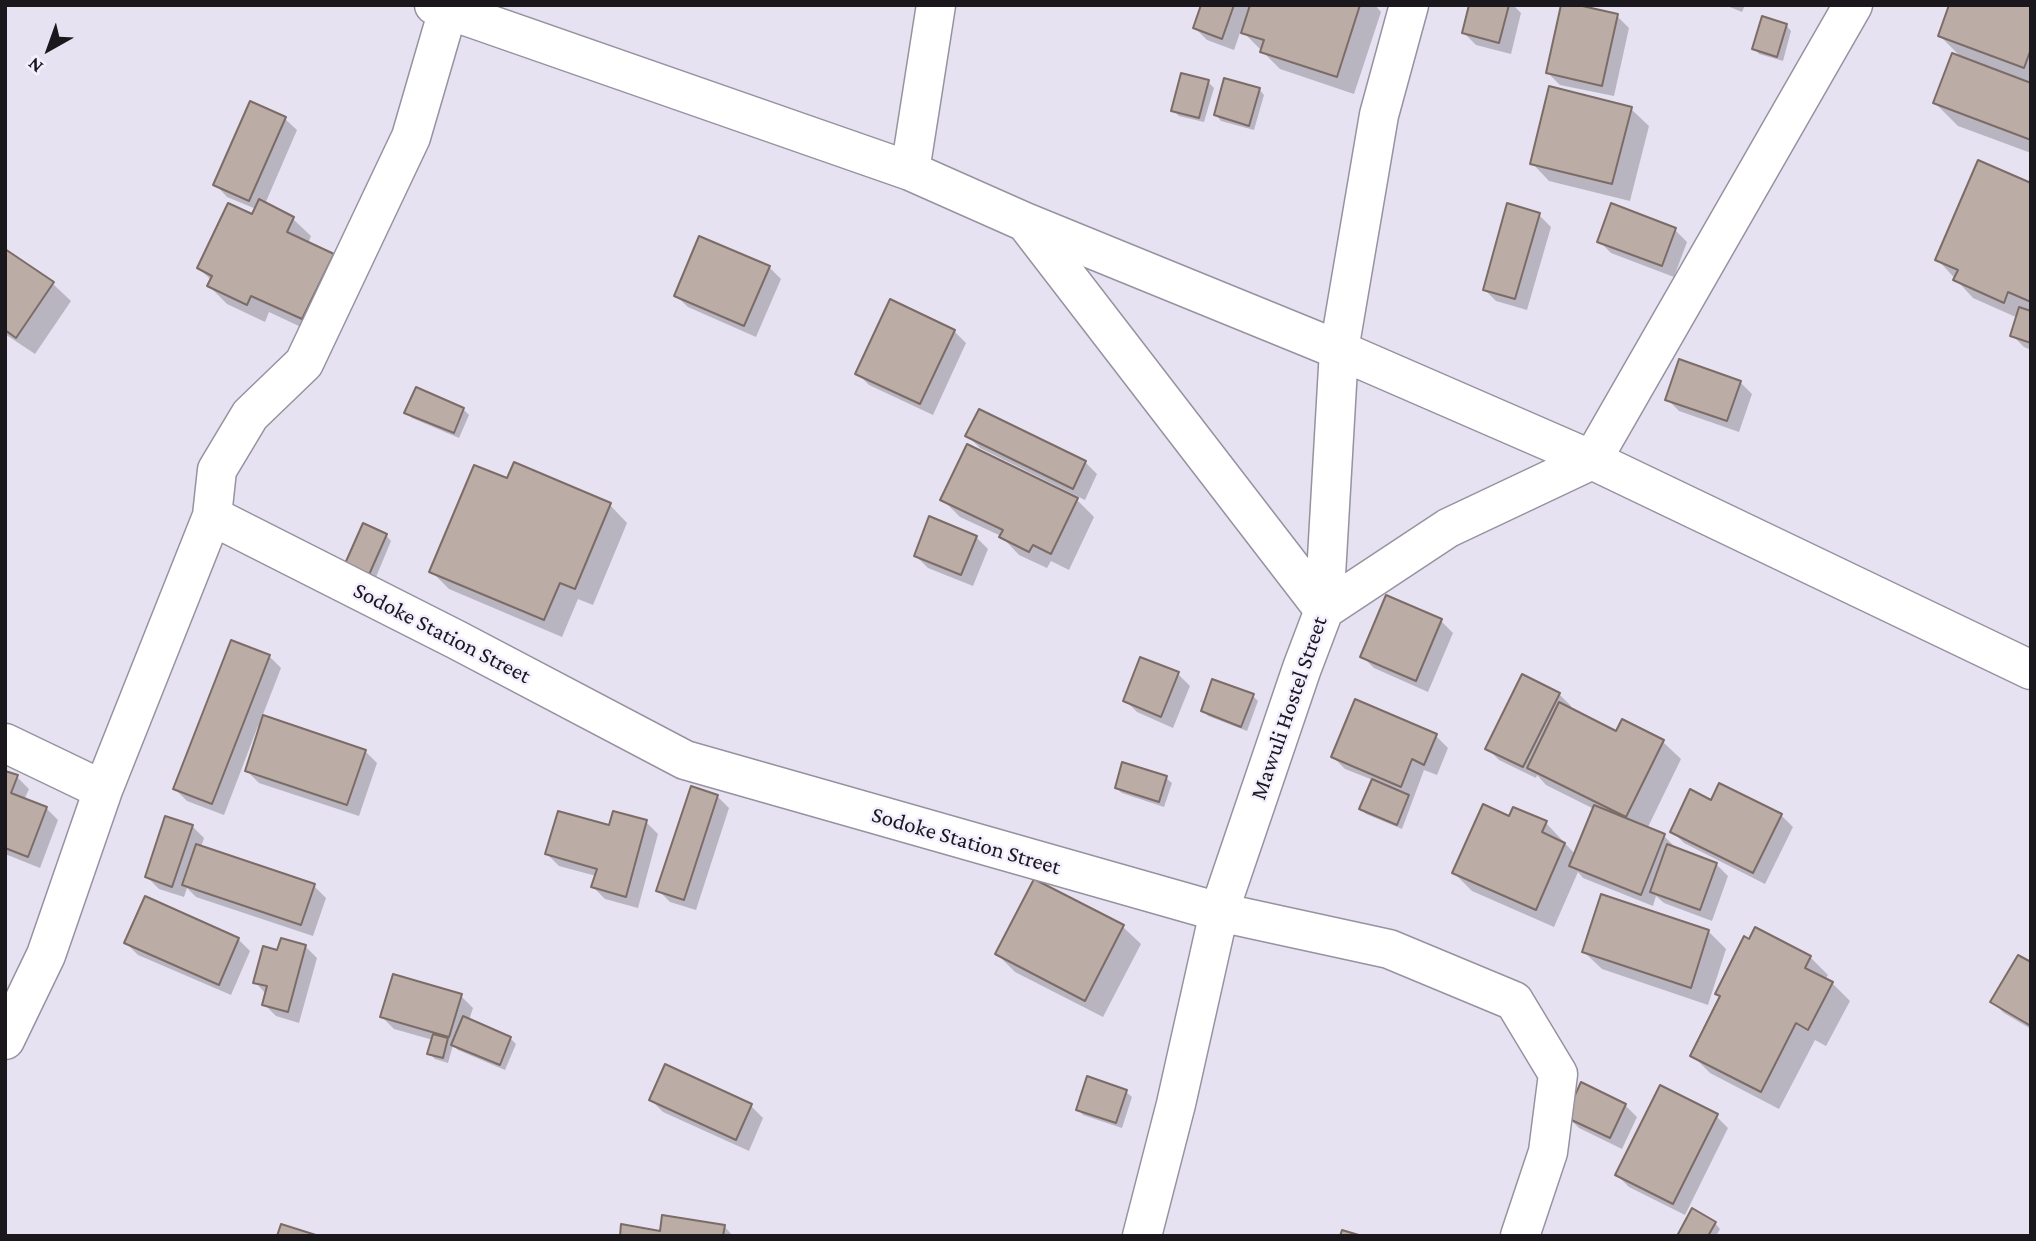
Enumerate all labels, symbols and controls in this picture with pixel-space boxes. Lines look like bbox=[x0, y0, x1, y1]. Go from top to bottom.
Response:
north arrow bbox=[14, 14, 84, 84]
text: N bbox=[23, 53, 47, 78]
street label: Sodoke Station Street bbox=[349, 576, 535, 690]
street label: Mawuli Hostel Street bbox=[1245, 613, 1333, 803]
street label: Sodoke Station Street bbox=[868, 801, 1064, 881]

